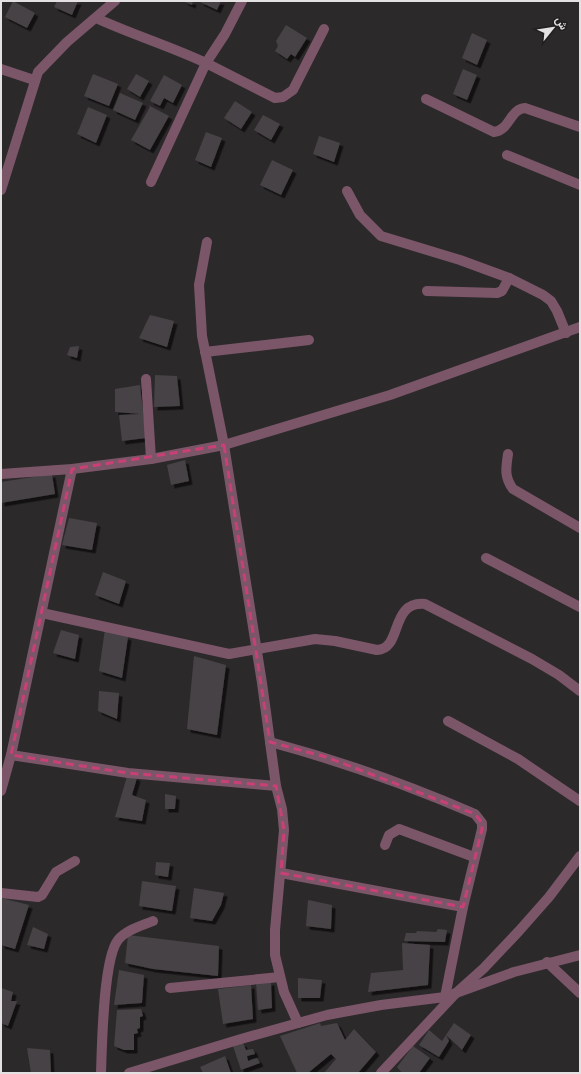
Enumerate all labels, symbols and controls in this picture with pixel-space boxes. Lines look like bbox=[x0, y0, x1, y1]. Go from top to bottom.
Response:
north arrow bbox=[533, 8, 573, 48]
text: ش bbox=[551, 13, 572, 33]

